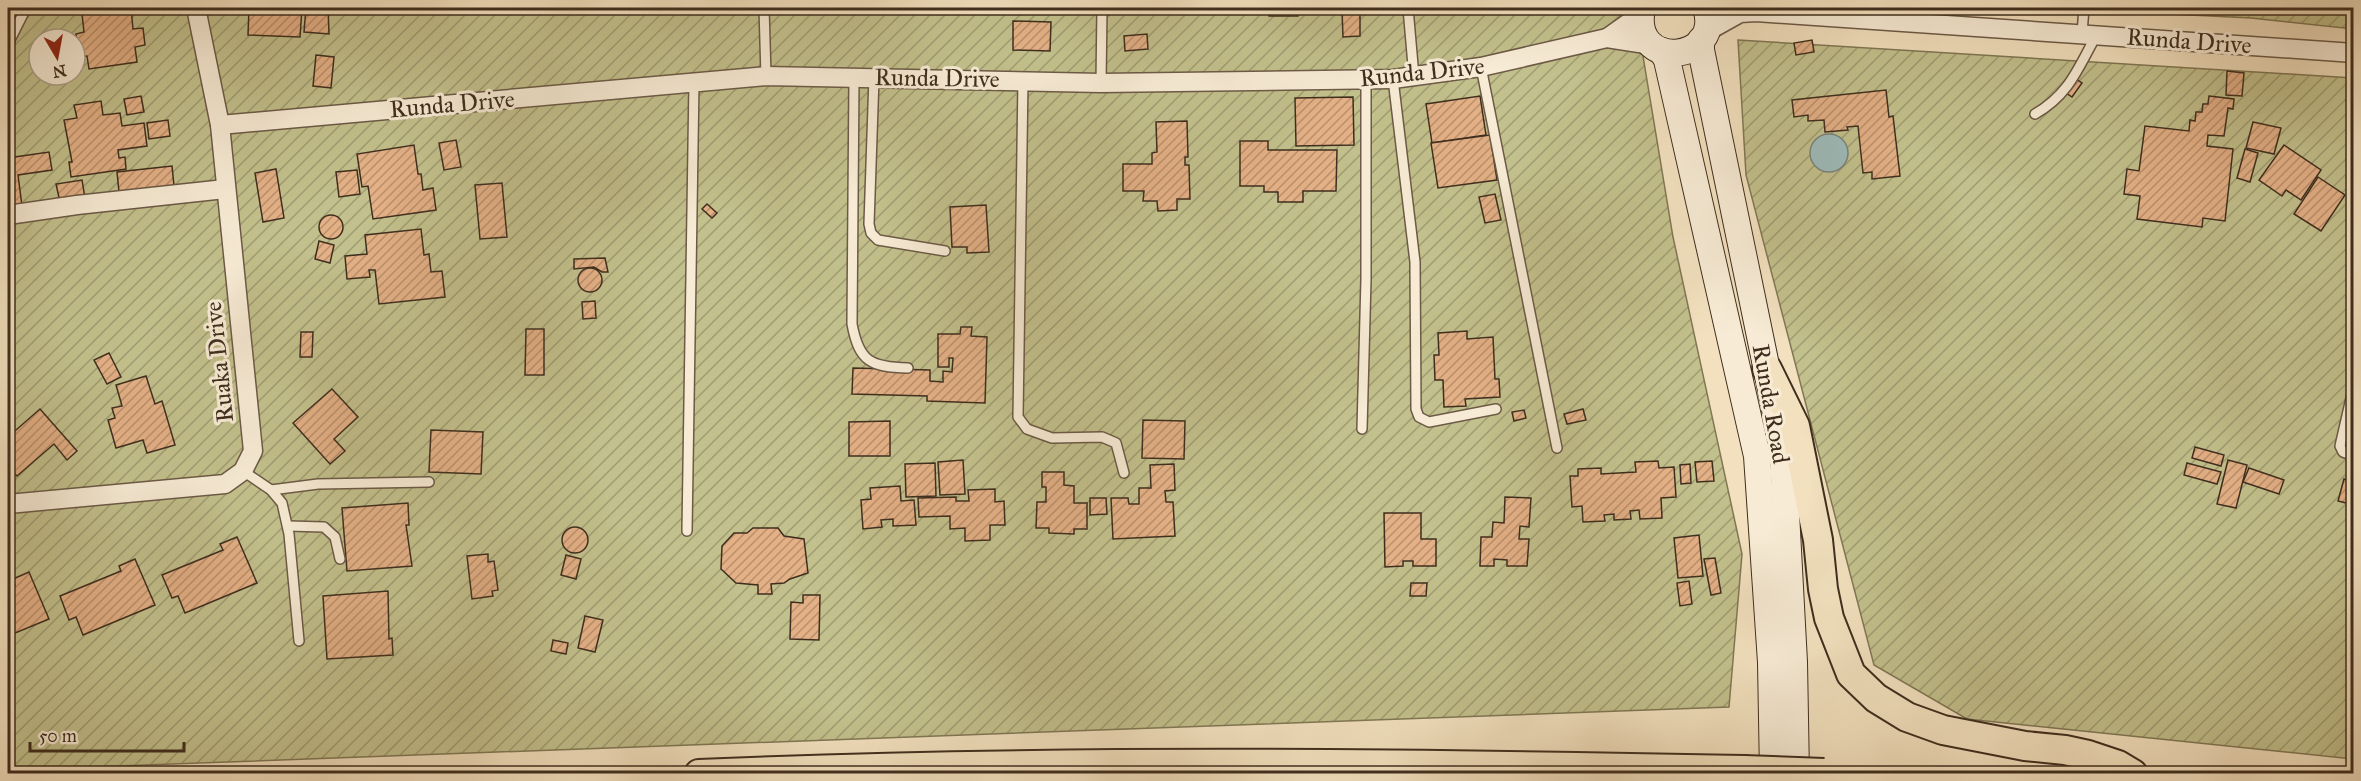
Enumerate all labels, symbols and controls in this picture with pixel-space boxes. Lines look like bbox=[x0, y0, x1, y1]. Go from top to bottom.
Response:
street label: Runda Drive bbox=[2125, 22, 2253, 60]
north arrow bbox=[27, 27, 87, 87]
street label: Runda Drive bbox=[1358, 51, 1486, 93]
text: N bbox=[51, 61, 68, 82]
street label: Runda Drive bbox=[874, 62, 1000, 94]
street label: Runda Drive bbox=[388, 84, 516, 124]
street label: Ruaka Drive bbox=[198, 300, 240, 424]
street label: Runda Road bbox=[1746, 342, 1796, 466]
scale bar bbox=[30, 715, 184, 753]
text: 50 m bbox=[39, 725, 77, 747]

